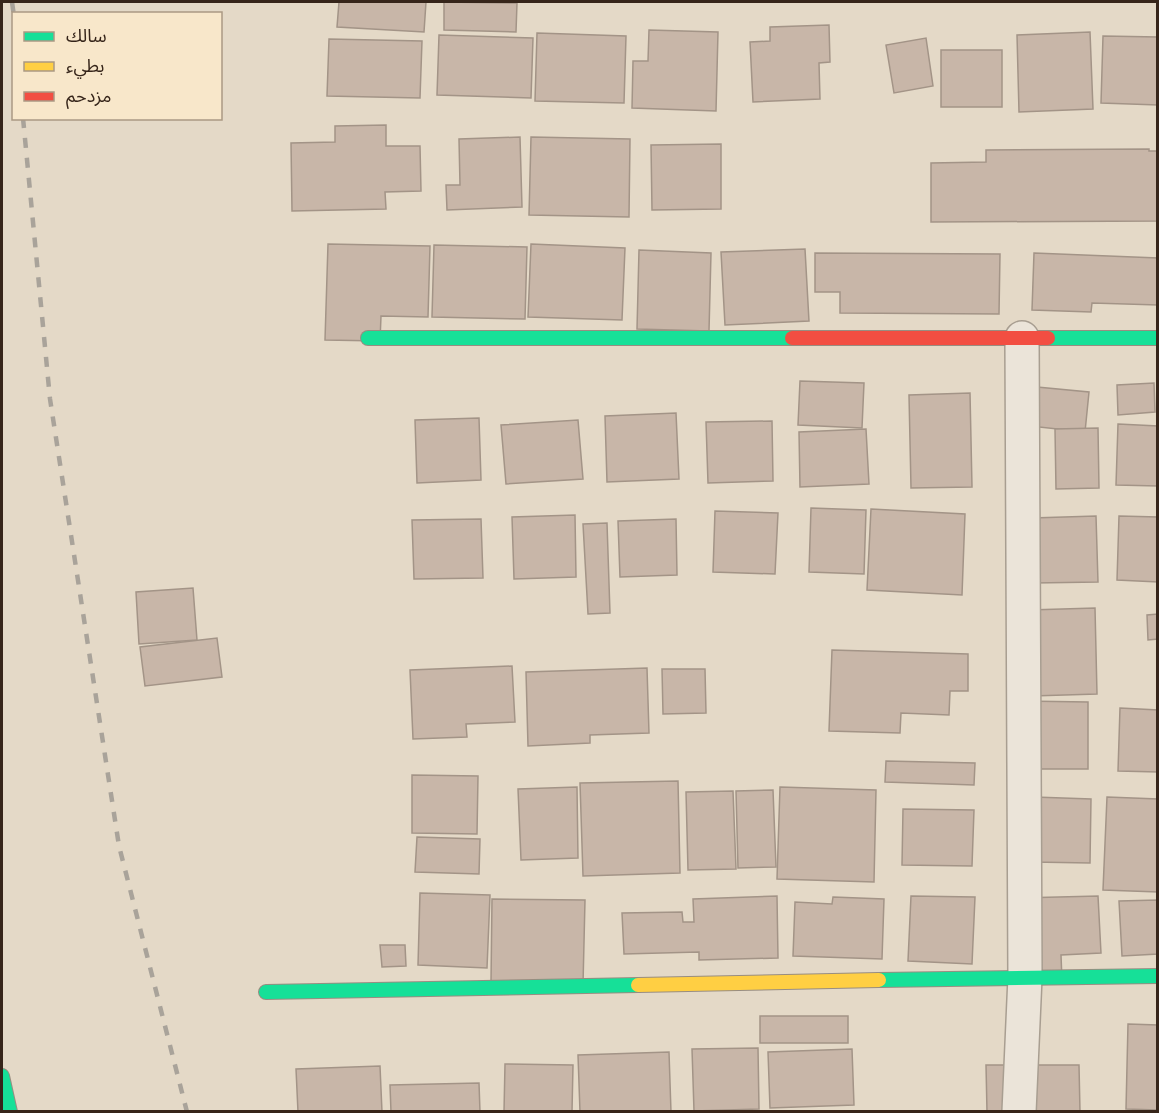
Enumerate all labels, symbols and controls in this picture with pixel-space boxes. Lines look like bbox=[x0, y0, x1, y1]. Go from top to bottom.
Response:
legend bbox=[12, 12, 222, 120]
text: سالك bbox=[66, 23, 107, 50]
text: بطيء bbox=[66, 53, 104, 80]
text: مزدحم bbox=[66, 83, 111, 110]

